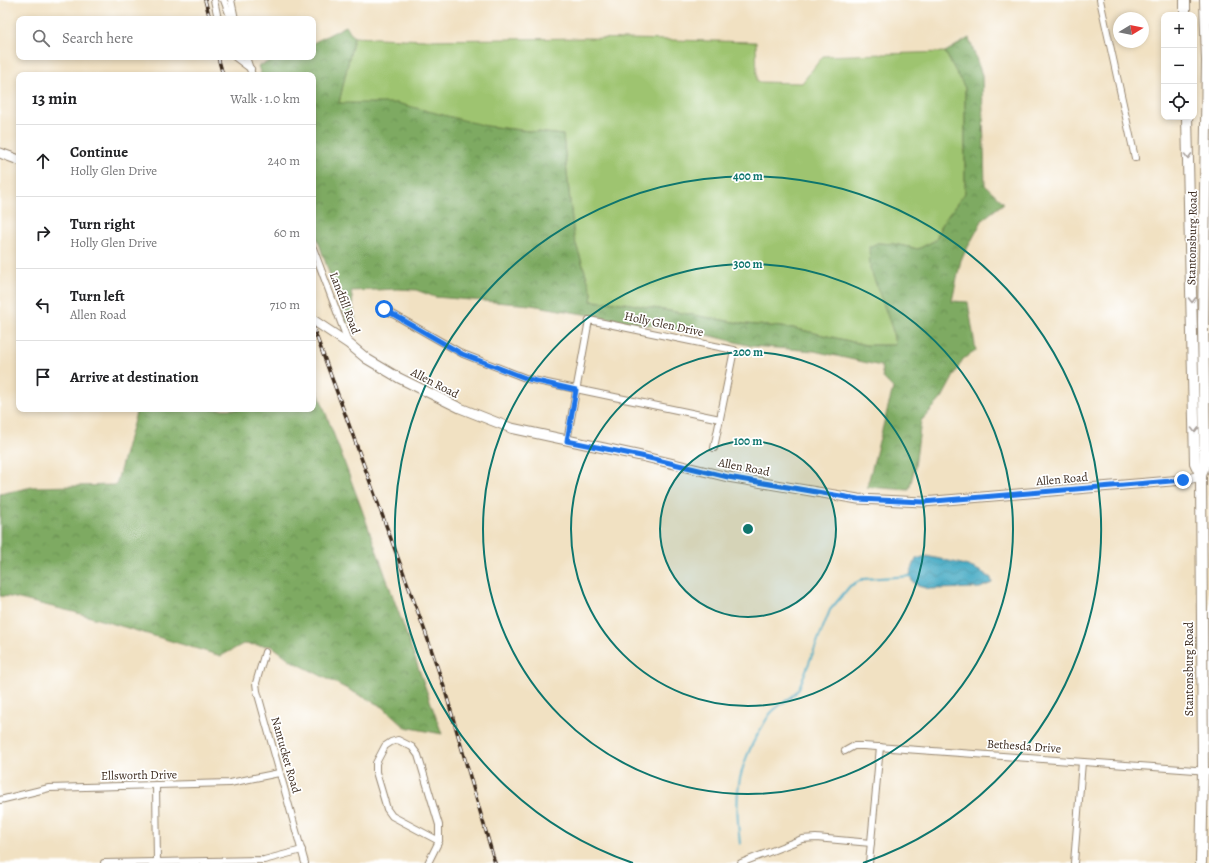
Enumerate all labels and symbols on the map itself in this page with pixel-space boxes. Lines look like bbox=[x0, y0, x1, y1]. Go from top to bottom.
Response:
north arrow bbox=[1113, 12, 1149, 48]
one-way arrow bbox=[1184, 153, 1192, 159]
text: 400 m bbox=[733, 168, 763, 184]
street label: Stantonsburg Road bbox=[1183, 190, 1201, 285]
text: 300 m bbox=[733, 256, 763, 272]
street label: Landfill Road bbox=[326, 270, 364, 337]
one-way arrow bbox=[1188, 297, 1196, 303]
route start bbox=[375, 300, 393, 318]
street label: Holly Glen Drive bbox=[623, 308, 705, 340]
text: 200 m bbox=[733, 344, 763, 360]
street label: Allen Road bbox=[407, 364, 462, 402]
one-way arrow bbox=[1190, 427, 1199, 433]
text: 100 m bbox=[734, 433, 762, 449]
street label: Allen Road bbox=[716, 454, 772, 480]
street label: Allen Road bbox=[1034, 469, 1089, 489]
route end bbox=[1174, 471, 1192, 489]
centre of rings bbox=[741, 522, 755, 536]
street label: Stantonsburg Road bbox=[1181, 621, 1197, 716]
street label: Nantucket Road bbox=[267, 715, 305, 795]
street label: Bethesda Drive bbox=[986, 735, 1062, 757]
street label: Ellsworth Drive bbox=[101, 766, 177, 784]

